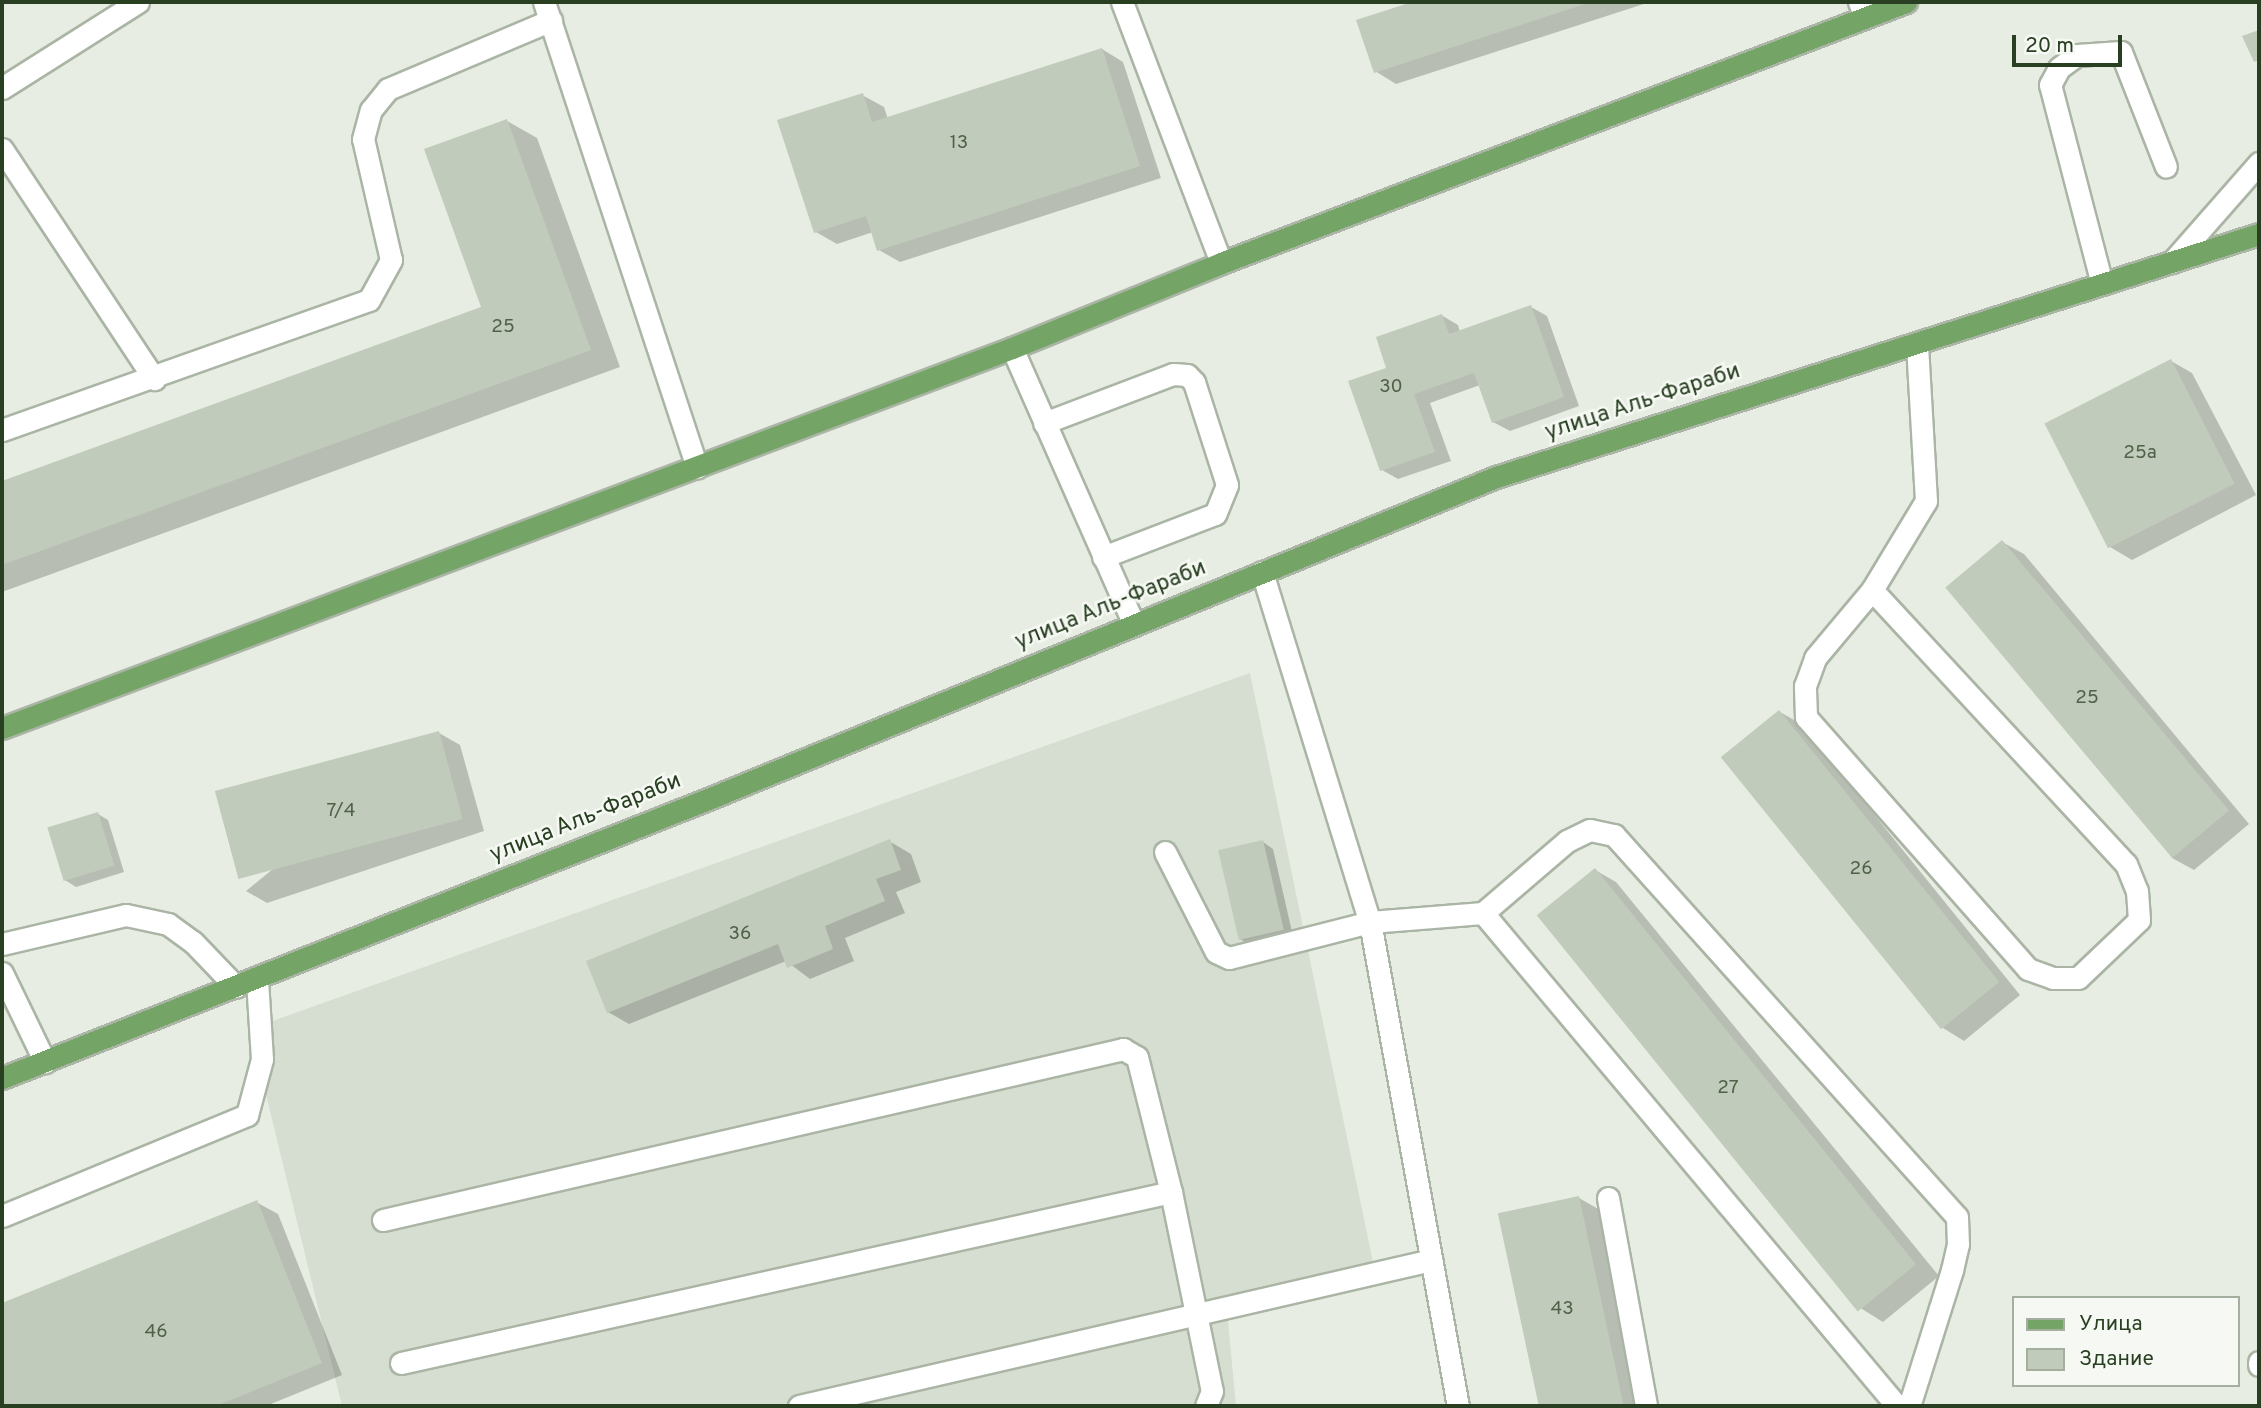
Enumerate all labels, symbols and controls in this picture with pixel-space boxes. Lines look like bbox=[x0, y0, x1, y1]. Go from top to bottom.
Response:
scale bar bbox=[2016, 21, 2126, 65]
text: 20 m bbox=[2025, 33, 2074, 60]
house number: 13 bbox=[950, 133, 968, 155]
house number: 25 bbox=[491, 317, 515, 339]
street label: улица Аль-Фараби bbox=[1541, 358, 1745, 448]
house number: 30 bbox=[1379, 377, 1403, 399]
house number: 25а bbox=[2123, 443, 2157, 465]
street label: улица Аль-Фараби bbox=[1011, 555, 1211, 657]
house number: 25 bbox=[2075, 688, 2099, 710]
street label: улица Аль-Фараби bbox=[486, 768, 686, 870]
house number: 7/4 bbox=[327, 801, 355, 823]
house number: 26 bbox=[1850, 859, 1872, 881]
house number: 36 bbox=[729, 924, 751, 946]
house number: 27 bbox=[1717, 1078, 1739, 1100]
legend bbox=[2012, 1296, 2240, 1387]
house number: 43 bbox=[1550, 1299, 1574, 1321]
text: Улица bbox=[2079, 1311, 2143, 1338]
house number: 46 bbox=[144, 1322, 168, 1344]
text: Здание bbox=[2079, 1346, 2154, 1373]

